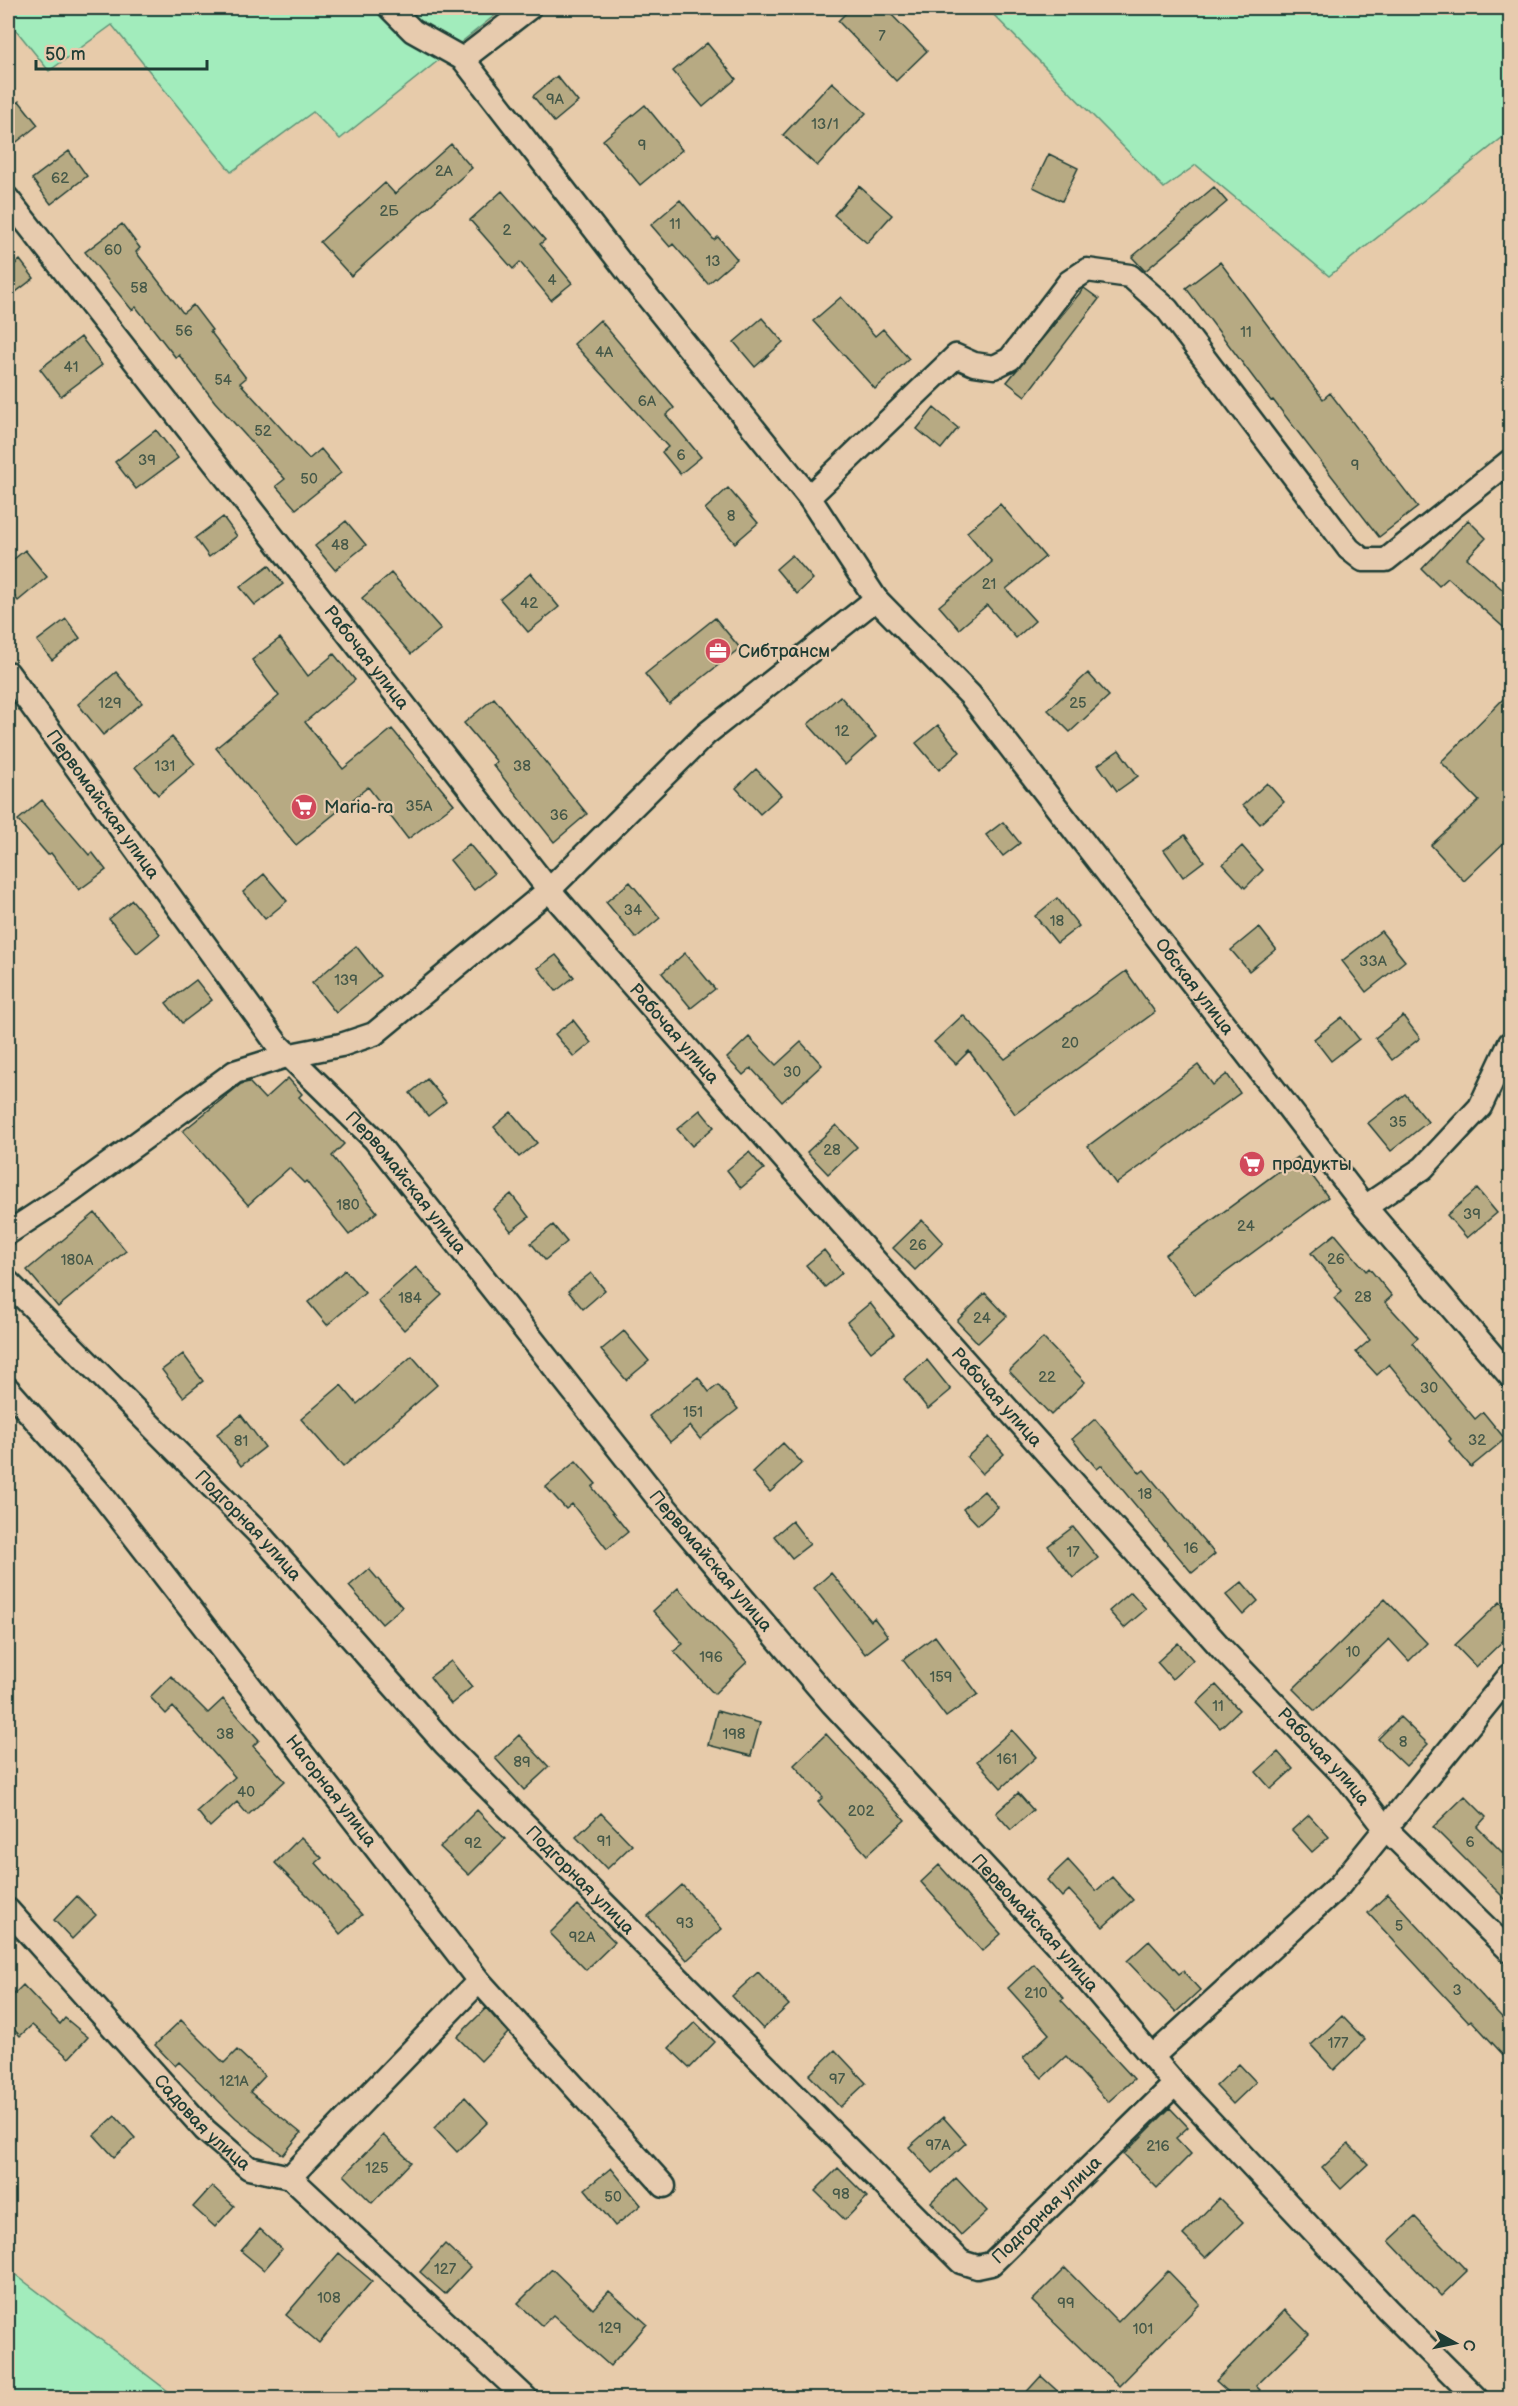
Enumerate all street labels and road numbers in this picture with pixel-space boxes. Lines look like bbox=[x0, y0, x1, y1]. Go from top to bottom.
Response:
street label: Рабочая улица bbox=[320, 601, 414, 714]
street label: Первомайская улица bbox=[42, 726, 164, 883]
street label: Обская улица bbox=[1151, 934, 1239, 1039]
street label: Рабочая улица bbox=[625, 979, 724, 1088]
street label: Первомайская улица bbox=[341, 1107, 471, 1258]
street label: Рабочая улица bbox=[947, 1343, 1047, 1451]
street label: Подгорная улица bbox=[191, 1466, 306, 1585]
street label: Первомайская улица bbox=[645, 1486, 777, 1636]
street label: Рабочая улица bbox=[1273, 1703, 1375, 1810]
street label: Нагорная улица bbox=[282, 1731, 382, 1851]
street label: Подгорная улица bbox=[522, 1821, 639, 1939]
street label: Первомайская улица bbox=[967, 1850, 1103, 1996]
street label: Садовая улица bbox=[150, 2070, 255, 2175]
street label: Подгорная улица bbox=[987, 2151, 1106, 2268]

